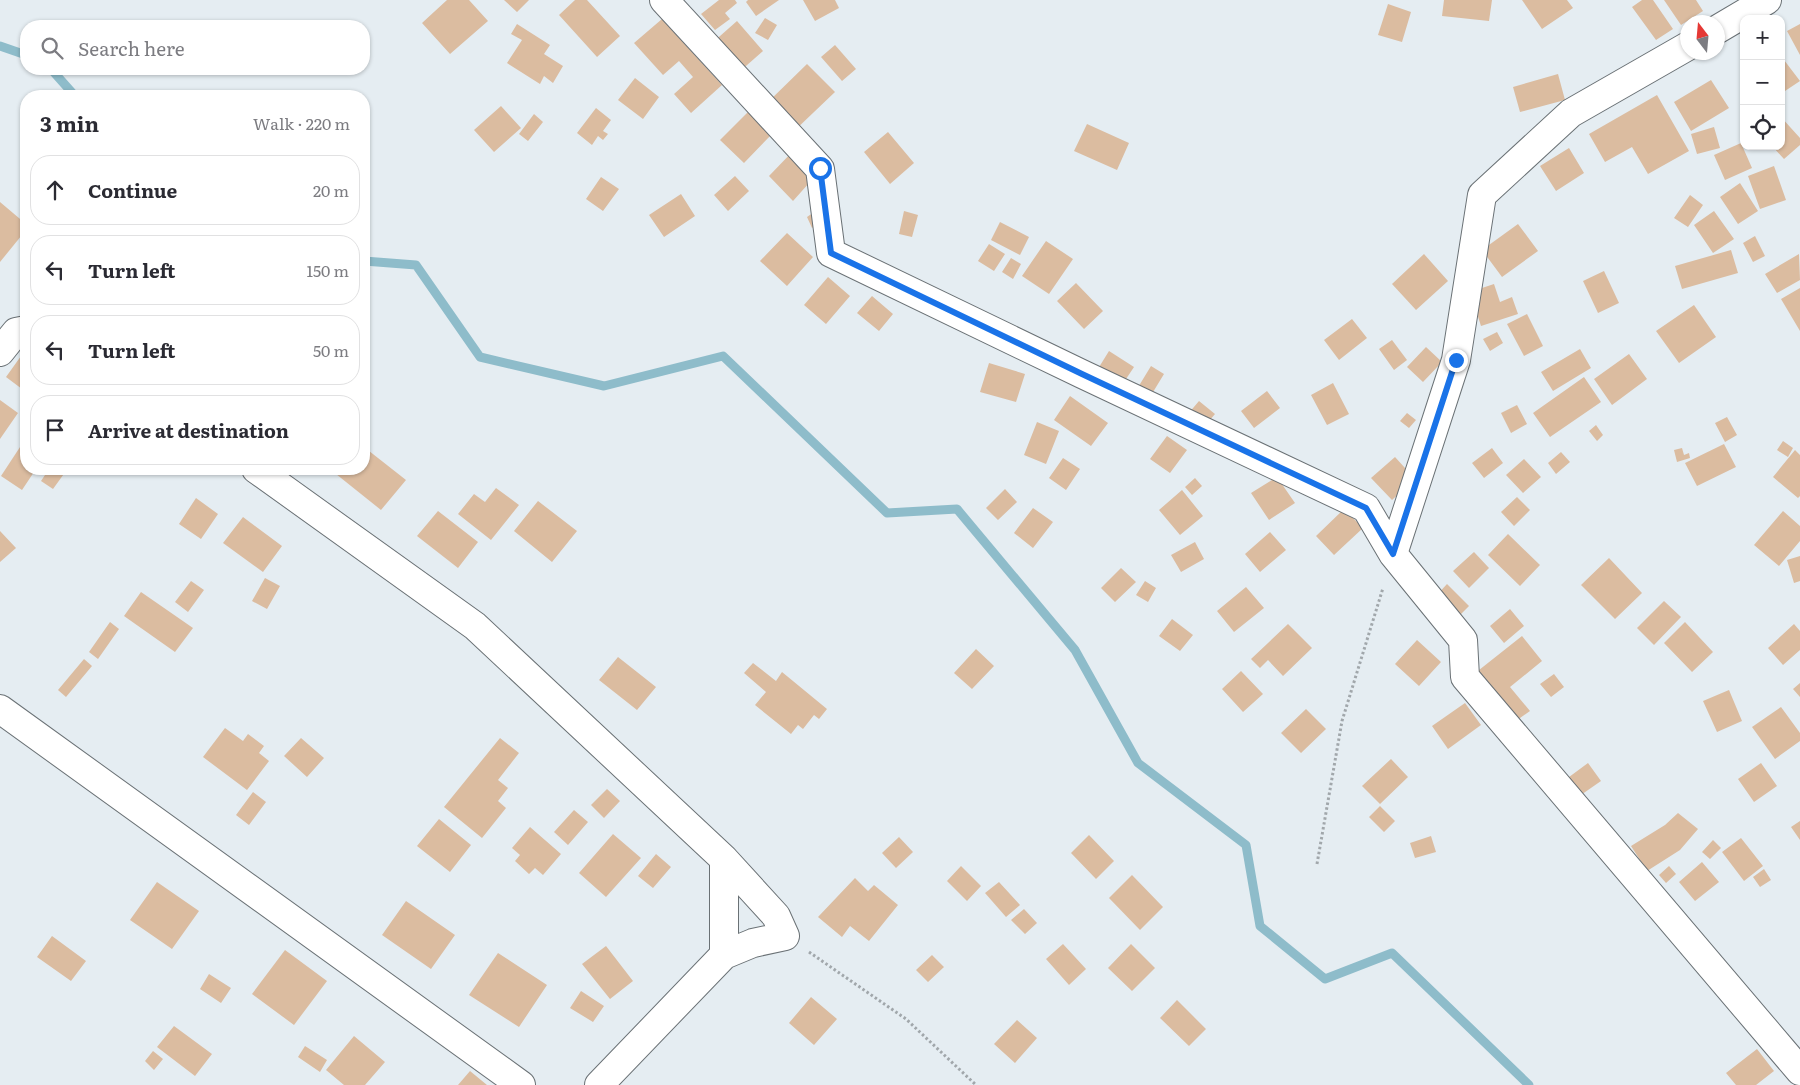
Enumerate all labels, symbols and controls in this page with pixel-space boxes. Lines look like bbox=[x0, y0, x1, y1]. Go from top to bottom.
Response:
north arrow bbox=[1680, 15, 1725, 60]
map controls bbox=[1740, 15, 1785, 150]
button: + bbox=[1740, 15, 1785, 60]
search box bbox=[20, 20, 370, 75]
icon: search bbox=[38, 34, 66, 62]
text: Search here bbox=[78, 34, 185, 62]
button: − bbox=[1740, 60, 1785, 105]
button: locate bbox=[1740, 105, 1785, 150]
text: 3 min bbox=[40, 107, 99, 138]
text: Walk · 220 m bbox=[253, 111, 350, 135]
route start bbox=[809, 157, 832, 180]
icon: ahead bbox=[41, 176, 69, 204]
text: Continue bbox=[88, 176, 177, 204]
text: 20 m bbox=[313, 178, 349, 202]
icon: left bbox=[41, 256, 69, 284]
text: Turn left bbox=[88, 256, 175, 284]
text: 150 m bbox=[306, 258, 349, 282]
icon: left bbox=[41, 336, 69, 364]
text: Turn left bbox=[88, 336, 175, 364]
text: 50 m bbox=[313, 338, 349, 362]
route end bbox=[1445, 349, 1468, 372]
icon: arrive bbox=[41, 416, 69, 444]
text: Arrive at destination bbox=[88, 416, 289, 444]

